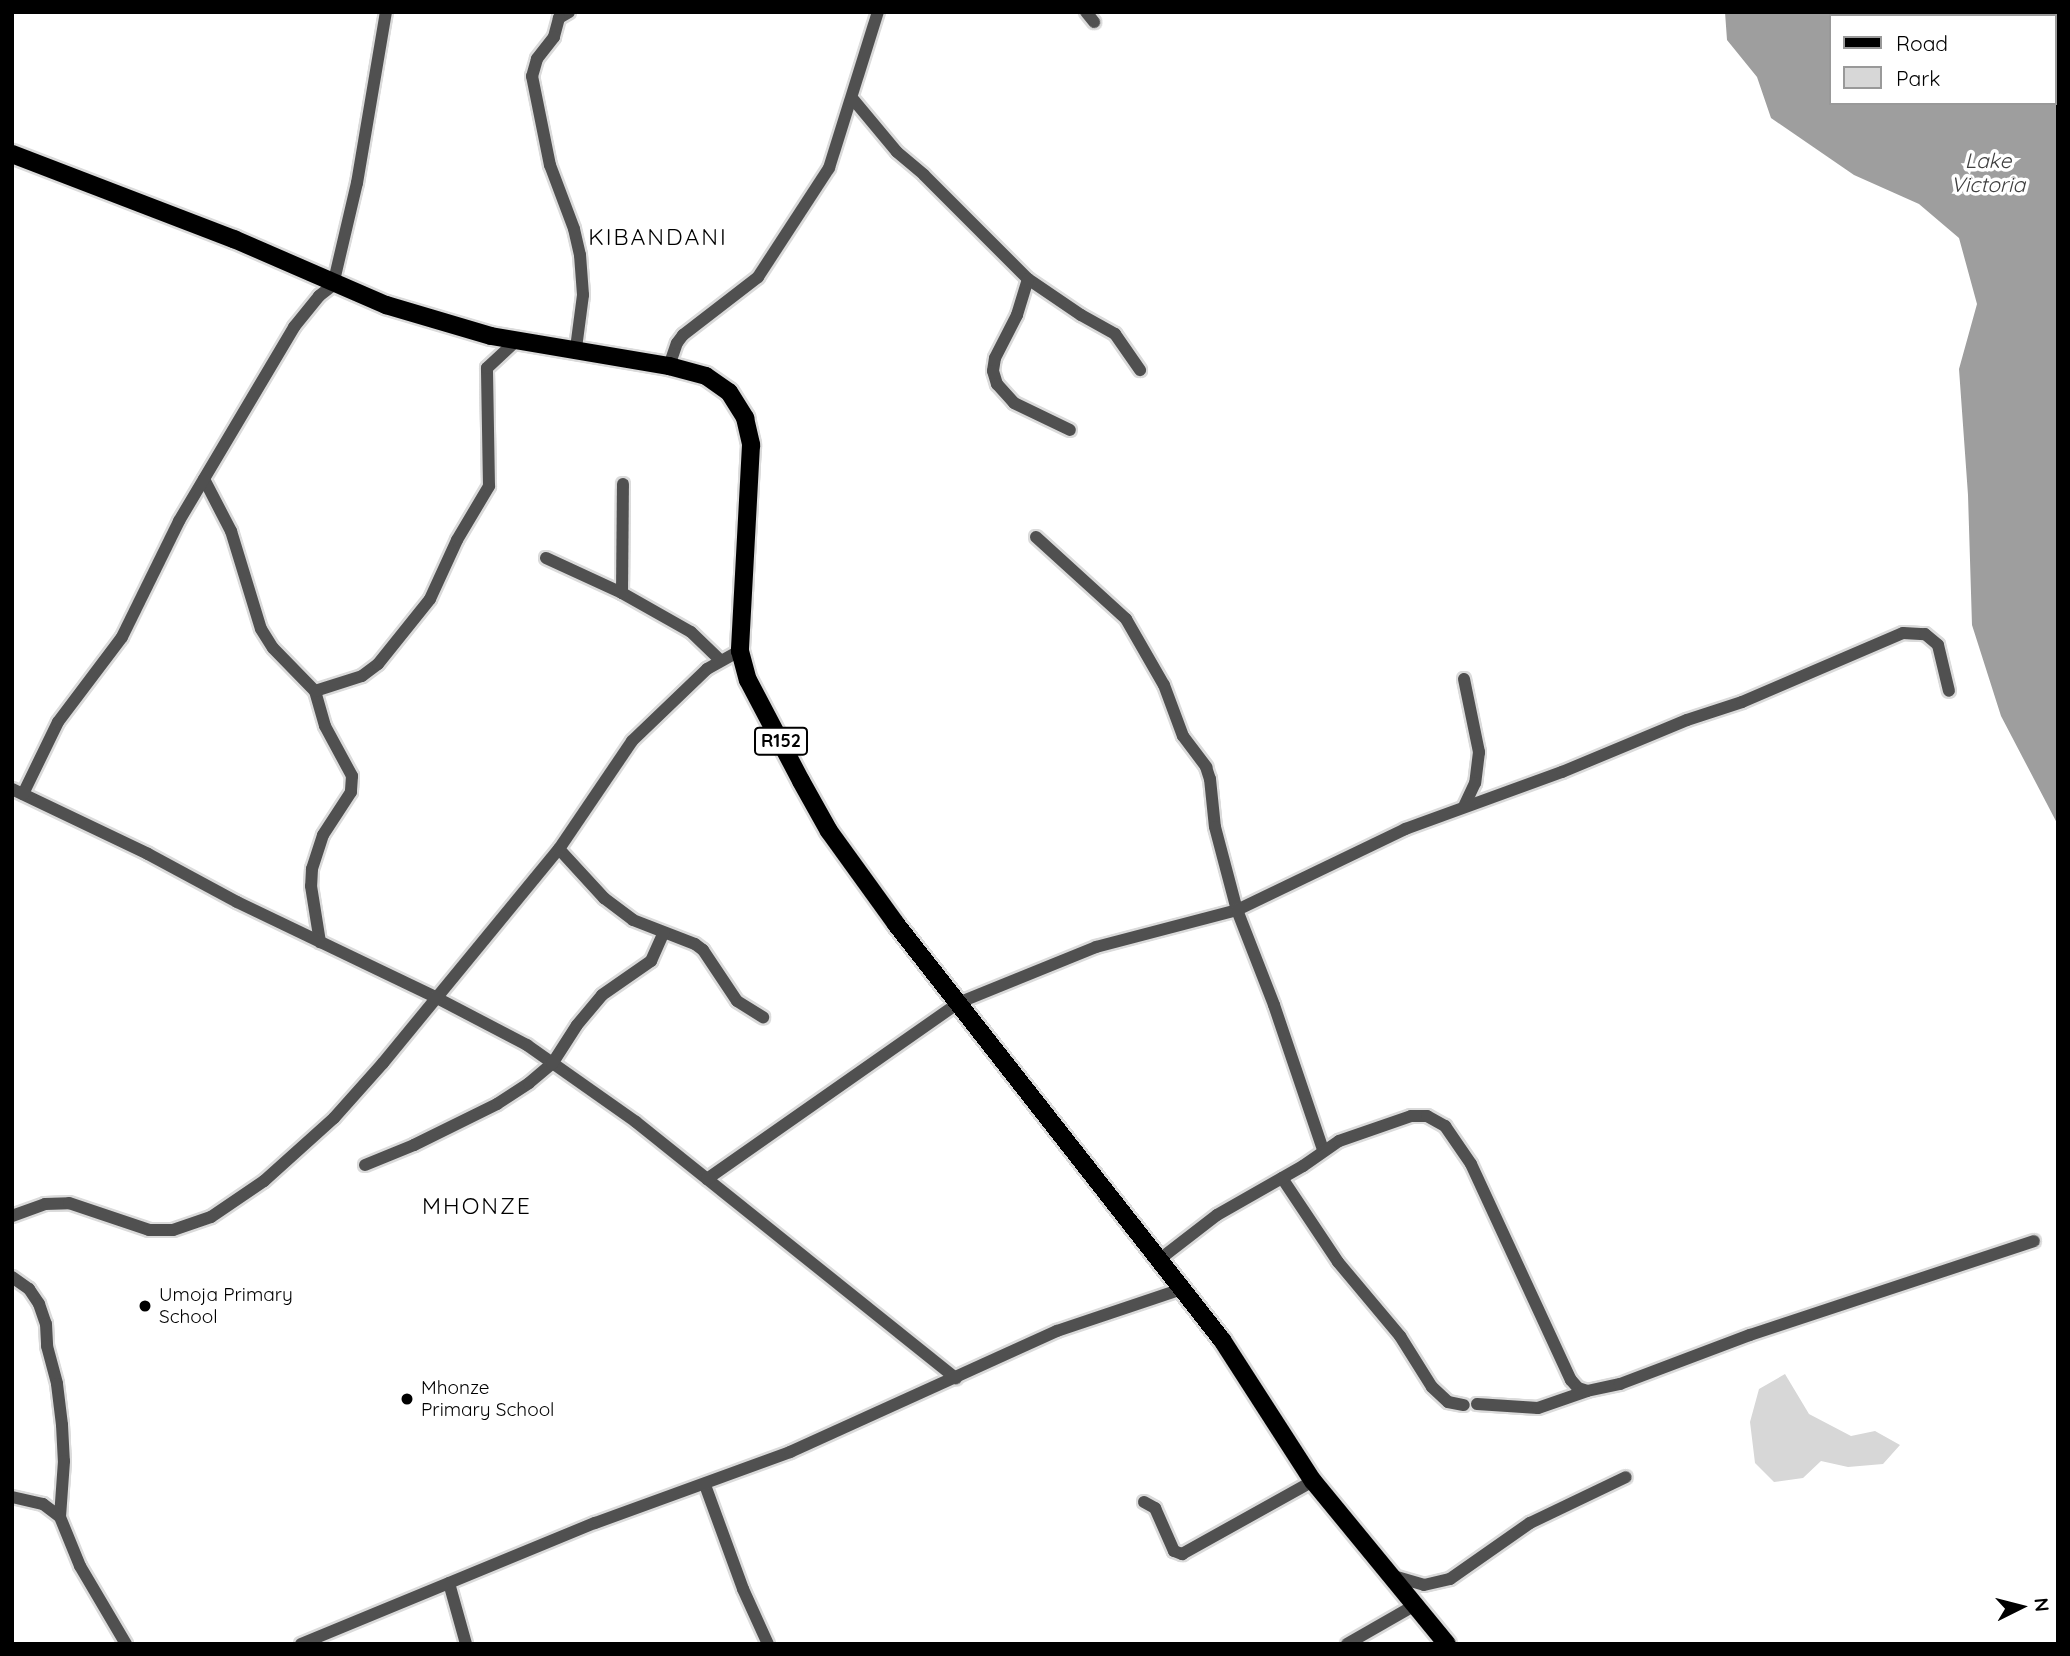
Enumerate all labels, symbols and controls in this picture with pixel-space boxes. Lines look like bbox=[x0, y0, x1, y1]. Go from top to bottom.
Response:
legend bbox=[1828, 14, 2056, 105]
text: Road bbox=[1896, 30, 1948, 56]
text: Park bbox=[1896, 65, 1940, 91]
water label: Lake Victoria bbox=[1951, 147, 2025, 197]
district label: KIBANDANI bbox=[589, 223, 727, 251]
road number: R152 bbox=[753, 726, 809, 756]
district label: MHONZE bbox=[423, 1192, 531, 1220]
place label: Umoja Primary School bbox=[159, 1284, 293, 1328]
marker: Umoja Primary School bbox=[137, 1298, 153, 1314]
place label: Mhonze Primary School bbox=[421, 1377, 554, 1421]
marker: Mhonze Primary School bbox=[399, 1391, 415, 1407]
north arrow bbox=[1986, 1572, 2056, 1642]
text: N bbox=[2029, 1597, 2055, 1613]

